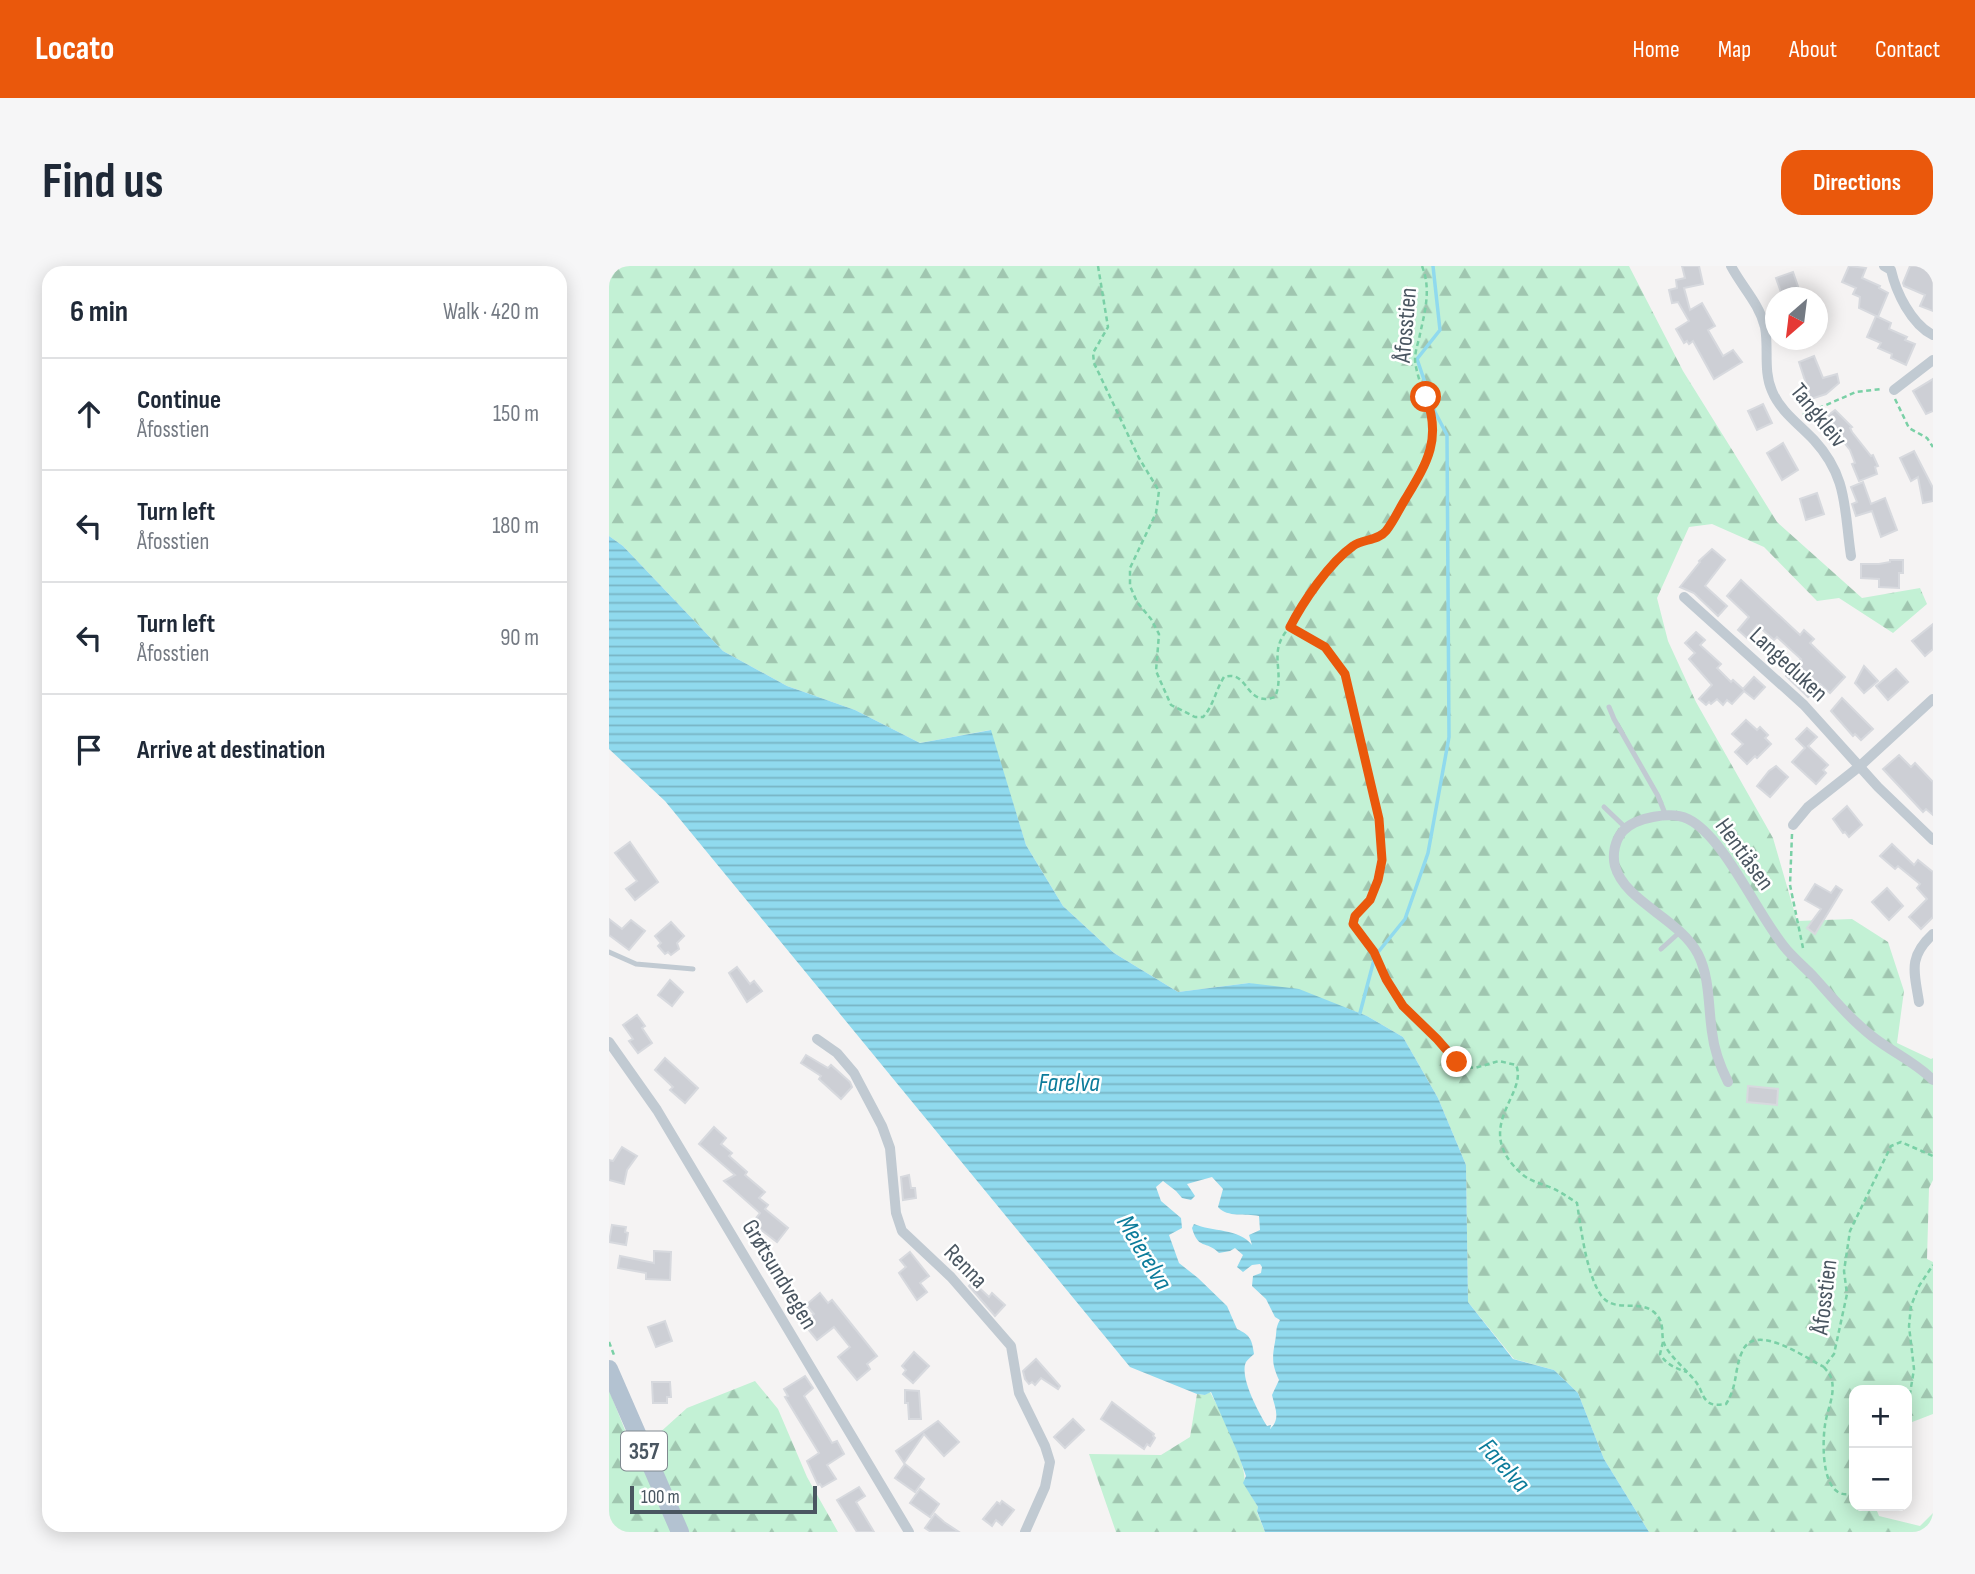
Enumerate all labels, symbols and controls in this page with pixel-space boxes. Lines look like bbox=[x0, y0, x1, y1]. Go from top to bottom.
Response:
text: Locato bbox=[35, 29, 114, 69]
text: Home bbox=[1632, 35, 1680, 64]
text: Map bbox=[1718, 35, 1751, 64]
text: About bbox=[1789, 35, 1837, 64]
text: Contact bbox=[1875, 35, 1940, 64]
button: Directions bbox=[1781, 150, 1933, 215]
text: Find us bbox=[42, 153, 164, 212]
street label: Åfosstien bbox=[1388, 286, 1423, 365]
north arrow bbox=[1765, 287, 1828, 350]
text: 6 min bbox=[70, 294, 128, 330]
text: Walk · 420 m bbox=[443, 298, 539, 326]
street label: Tangkleiv bbox=[1784, 377, 1853, 453]
route start bbox=[1410, 381, 1441, 412]
text: Continue bbox=[137, 385, 221, 416]
icon: ahead bbox=[70, 395, 108, 433]
text: 150 m bbox=[493, 400, 539, 428]
text: Åfosstien bbox=[137, 416, 209, 444]
text: Turn left bbox=[137, 497, 215, 528]
icon: left bbox=[70, 507, 108, 545]
text: 180 m bbox=[492, 512, 539, 540]
text: Åfosstien bbox=[137, 528, 209, 556]
text: Turn left bbox=[137, 609, 215, 640]
icon: left bbox=[70, 619, 108, 657]
street label: Langeduken bbox=[1744, 621, 1834, 708]
text: 90 m bbox=[500, 624, 539, 652]
text: Åfosstien bbox=[137, 640, 209, 668]
icon: arrive bbox=[70, 731, 108, 769]
text: Arrive at destination bbox=[137, 735, 325, 766]
street label: Hentiåsen bbox=[1709, 813, 1780, 896]
route end bbox=[1441, 1046, 1472, 1077]
water label: Farelva bbox=[1038, 1068, 1100, 1099]
water label: Meierelva bbox=[1109, 1210, 1178, 1296]
street label: Grøtsundvegen bbox=[736, 1214, 824, 1334]
street label: Renna bbox=[938, 1238, 994, 1294]
street label: Åfosstien bbox=[1805, 1258, 1843, 1337]
map controls bbox=[1849, 1385, 1912, 1511]
button: + bbox=[1849, 1385, 1912, 1448]
road number: 357 bbox=[621, 1432, 667, 1470]
water label: Farelva bbox=[1472, 1433, 1536, 1500]
button: − bbox=[1849, 1448, 1912, 1511]
scale bar bbox=[630, 1483, 817, 1515]
text: 100 m bbox=[641, 1486, 680, 1509]

